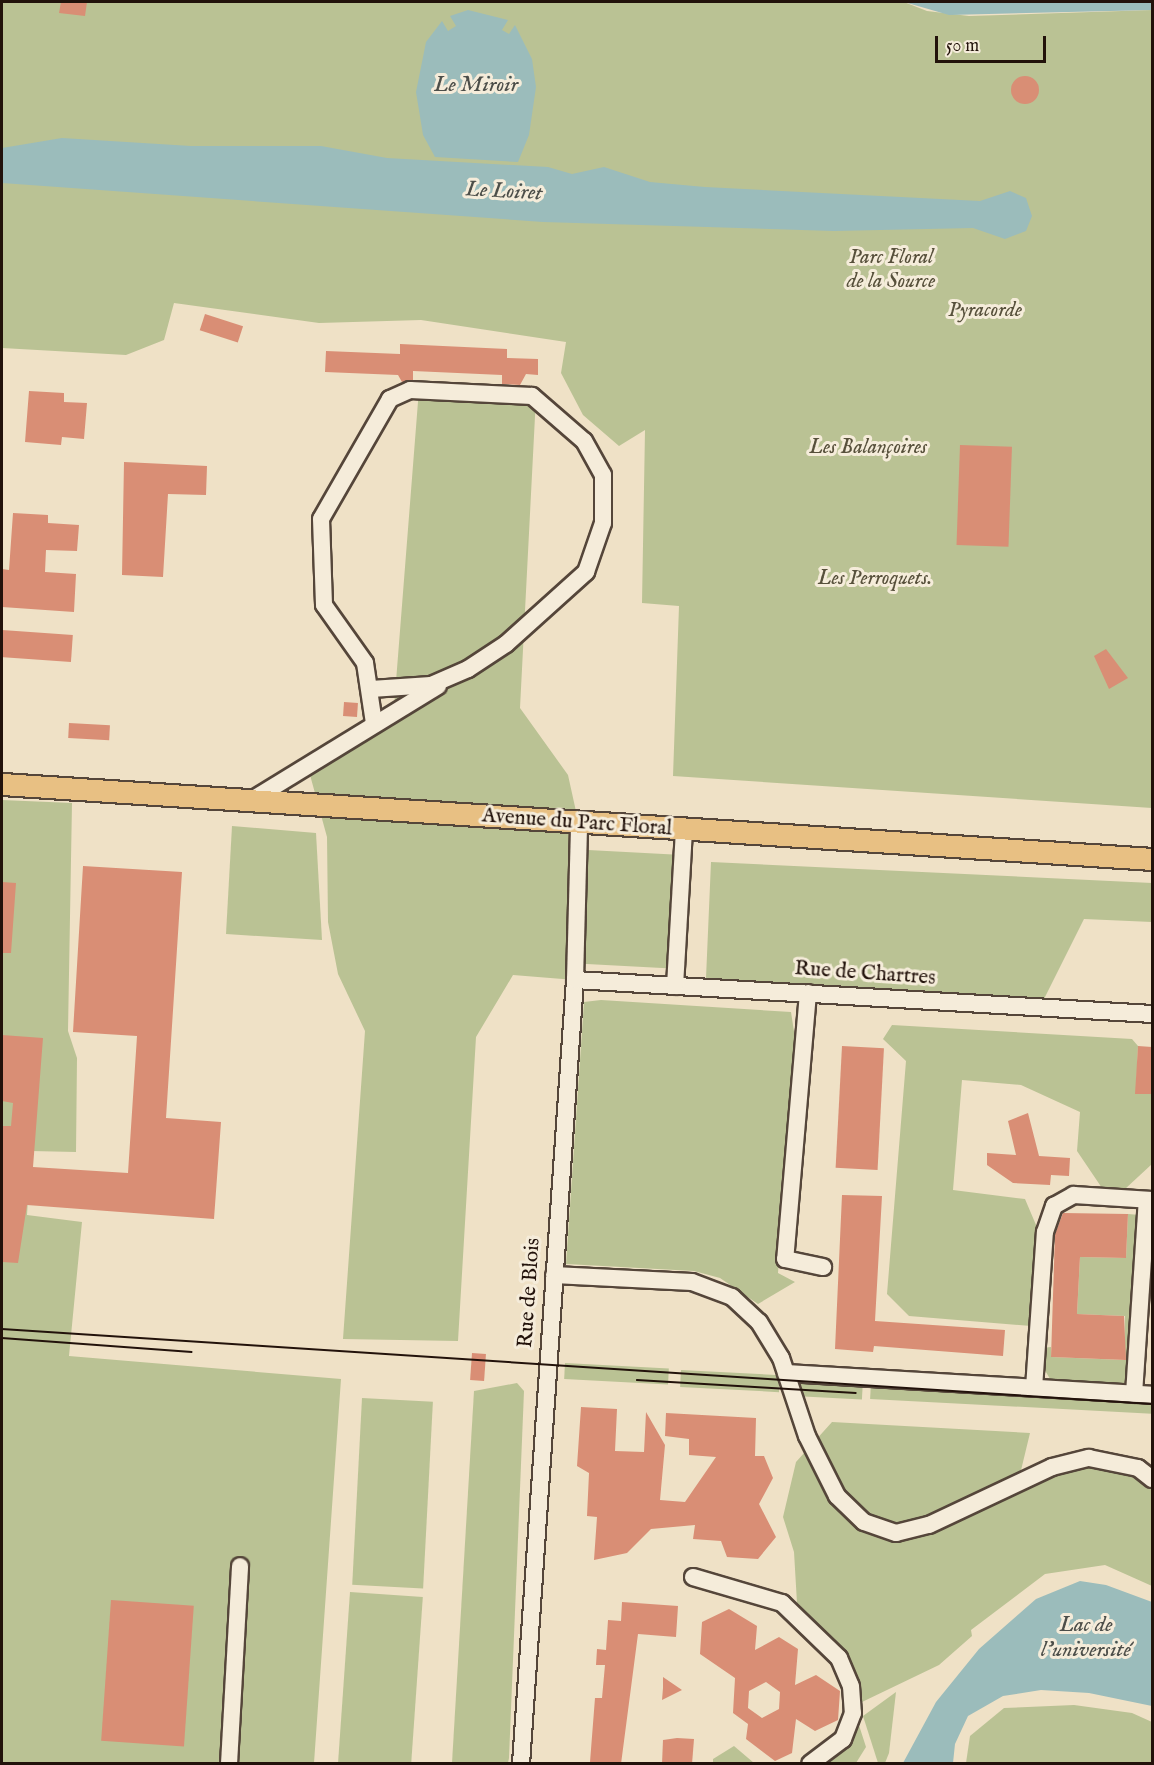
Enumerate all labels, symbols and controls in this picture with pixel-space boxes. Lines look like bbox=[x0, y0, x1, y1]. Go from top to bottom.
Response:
scale bar bbox=[938, 24, 1049, 62]
text: 50 m bbox=[946, 35, 979, 58]
water label: Le Miroir bbox=[434, 73, 518, 99]
water label: Le Loiret bbox=[465, 177, 543, 207]
park label: Parc Floral de la Source bbox=[847, 245, 935, 295]
park label: Pyracorde bbox=[948, 298, 1022, 324]
park label: Les Balançoires bbox=[809, 435, 927, 461]
park label: Les Perroquets. bbox=[818, 566, 932, 592]
street label: Avenue du Parc Floral bbox=[481, 804, 673, 842]
street label: Rue de Chartres bbox=[794, 957, 936, 991]
street label: Rue de Blois bbox=[514, 1237, 546, 1349]
water label: Lac de l'université bbox=[1041, 1612, 1131, 1664]

